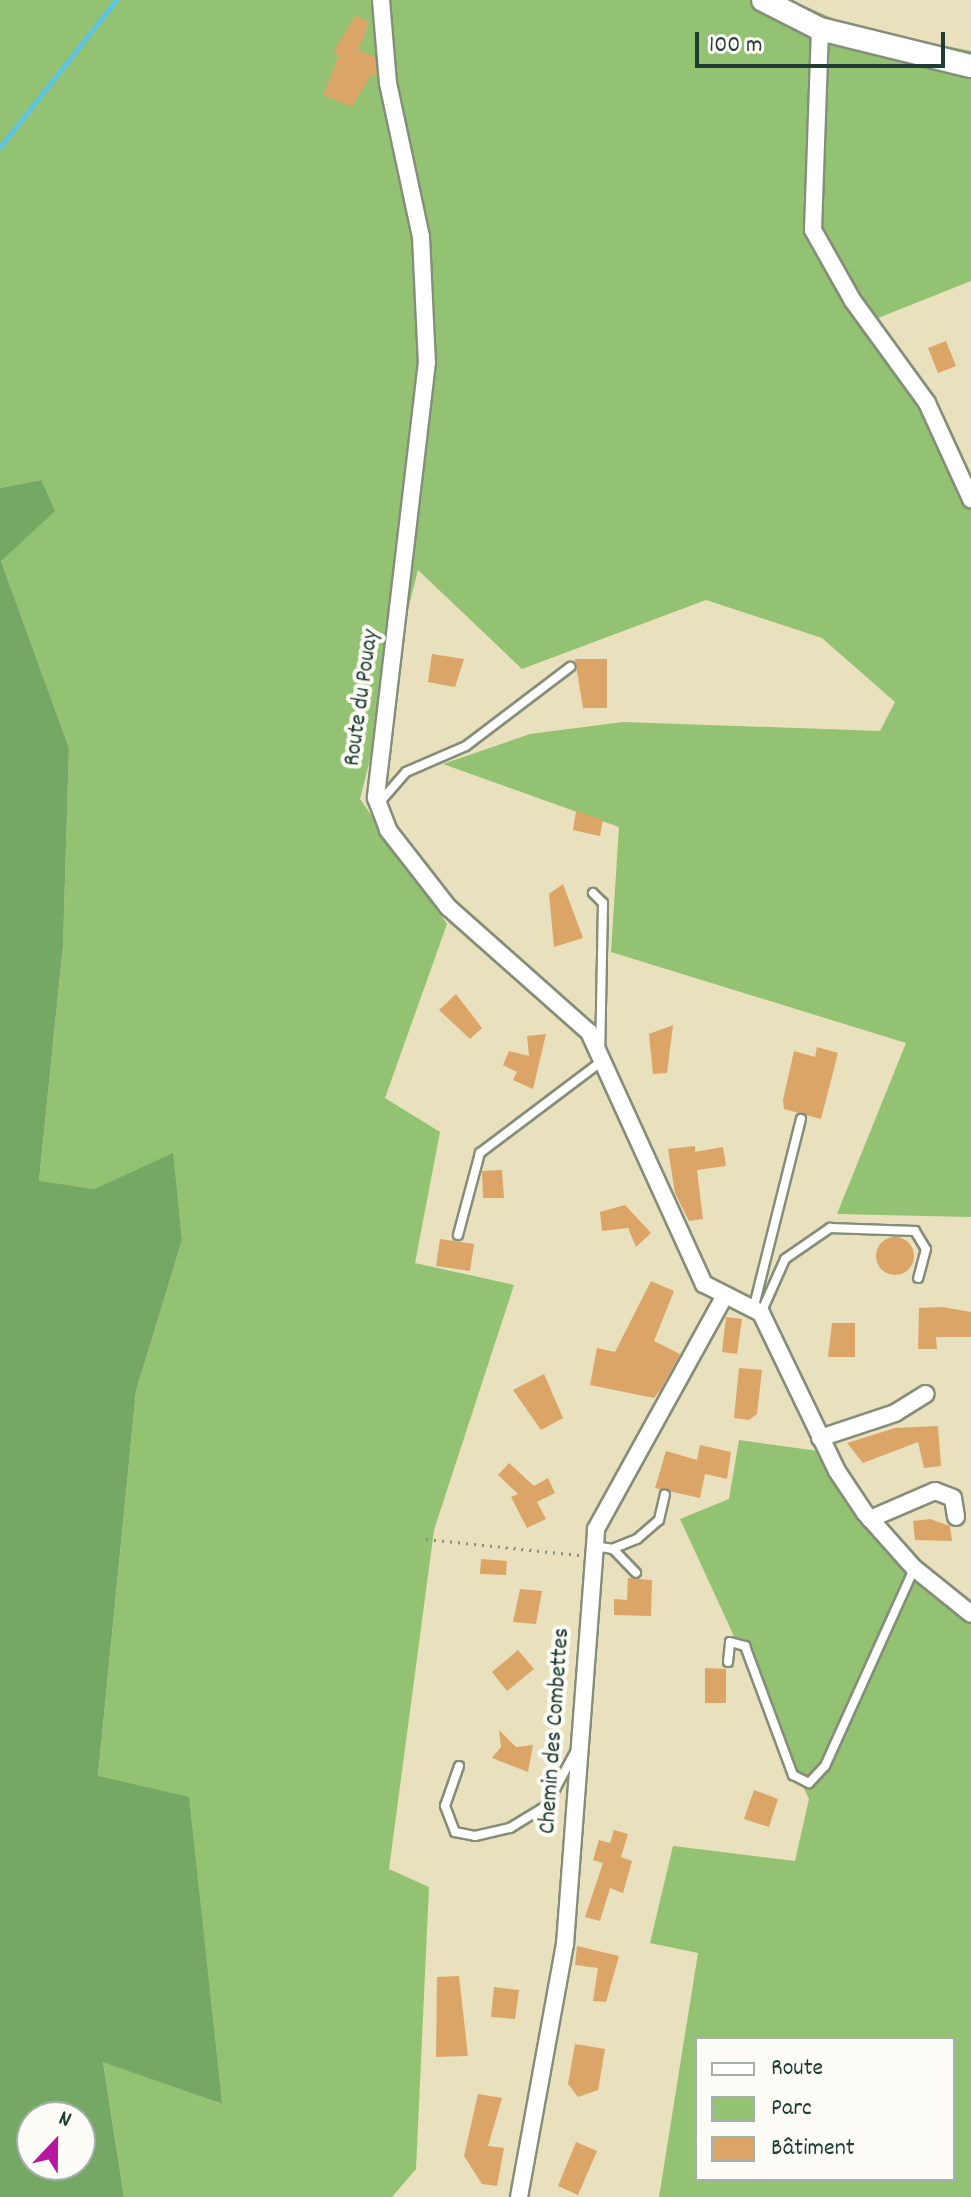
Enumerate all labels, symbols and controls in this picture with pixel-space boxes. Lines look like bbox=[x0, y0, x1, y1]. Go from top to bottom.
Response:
scale bar bbox=[699, 16, 949, 66]
text: 100 m bbox=[709, 29, 762, 63]
street label: Route du Pouay bbox=[339, 628, 387, 768]
street label: Chemin des Combettes bbox=[534, 1627, 578, 1835]
legend bbox=[695, 2037, 955, 2181]
text: Route bbox=[771, 2052, 823, 2086]
text: Parc bbox=[771, 2092, 812, 2126]
north arrow bbox=[16, 2101, 96, 2181]
text: N bbox=[54, 2104, 75, 2137]
text: Bâtiment bbox=[771, 2132, 855, 2166]

